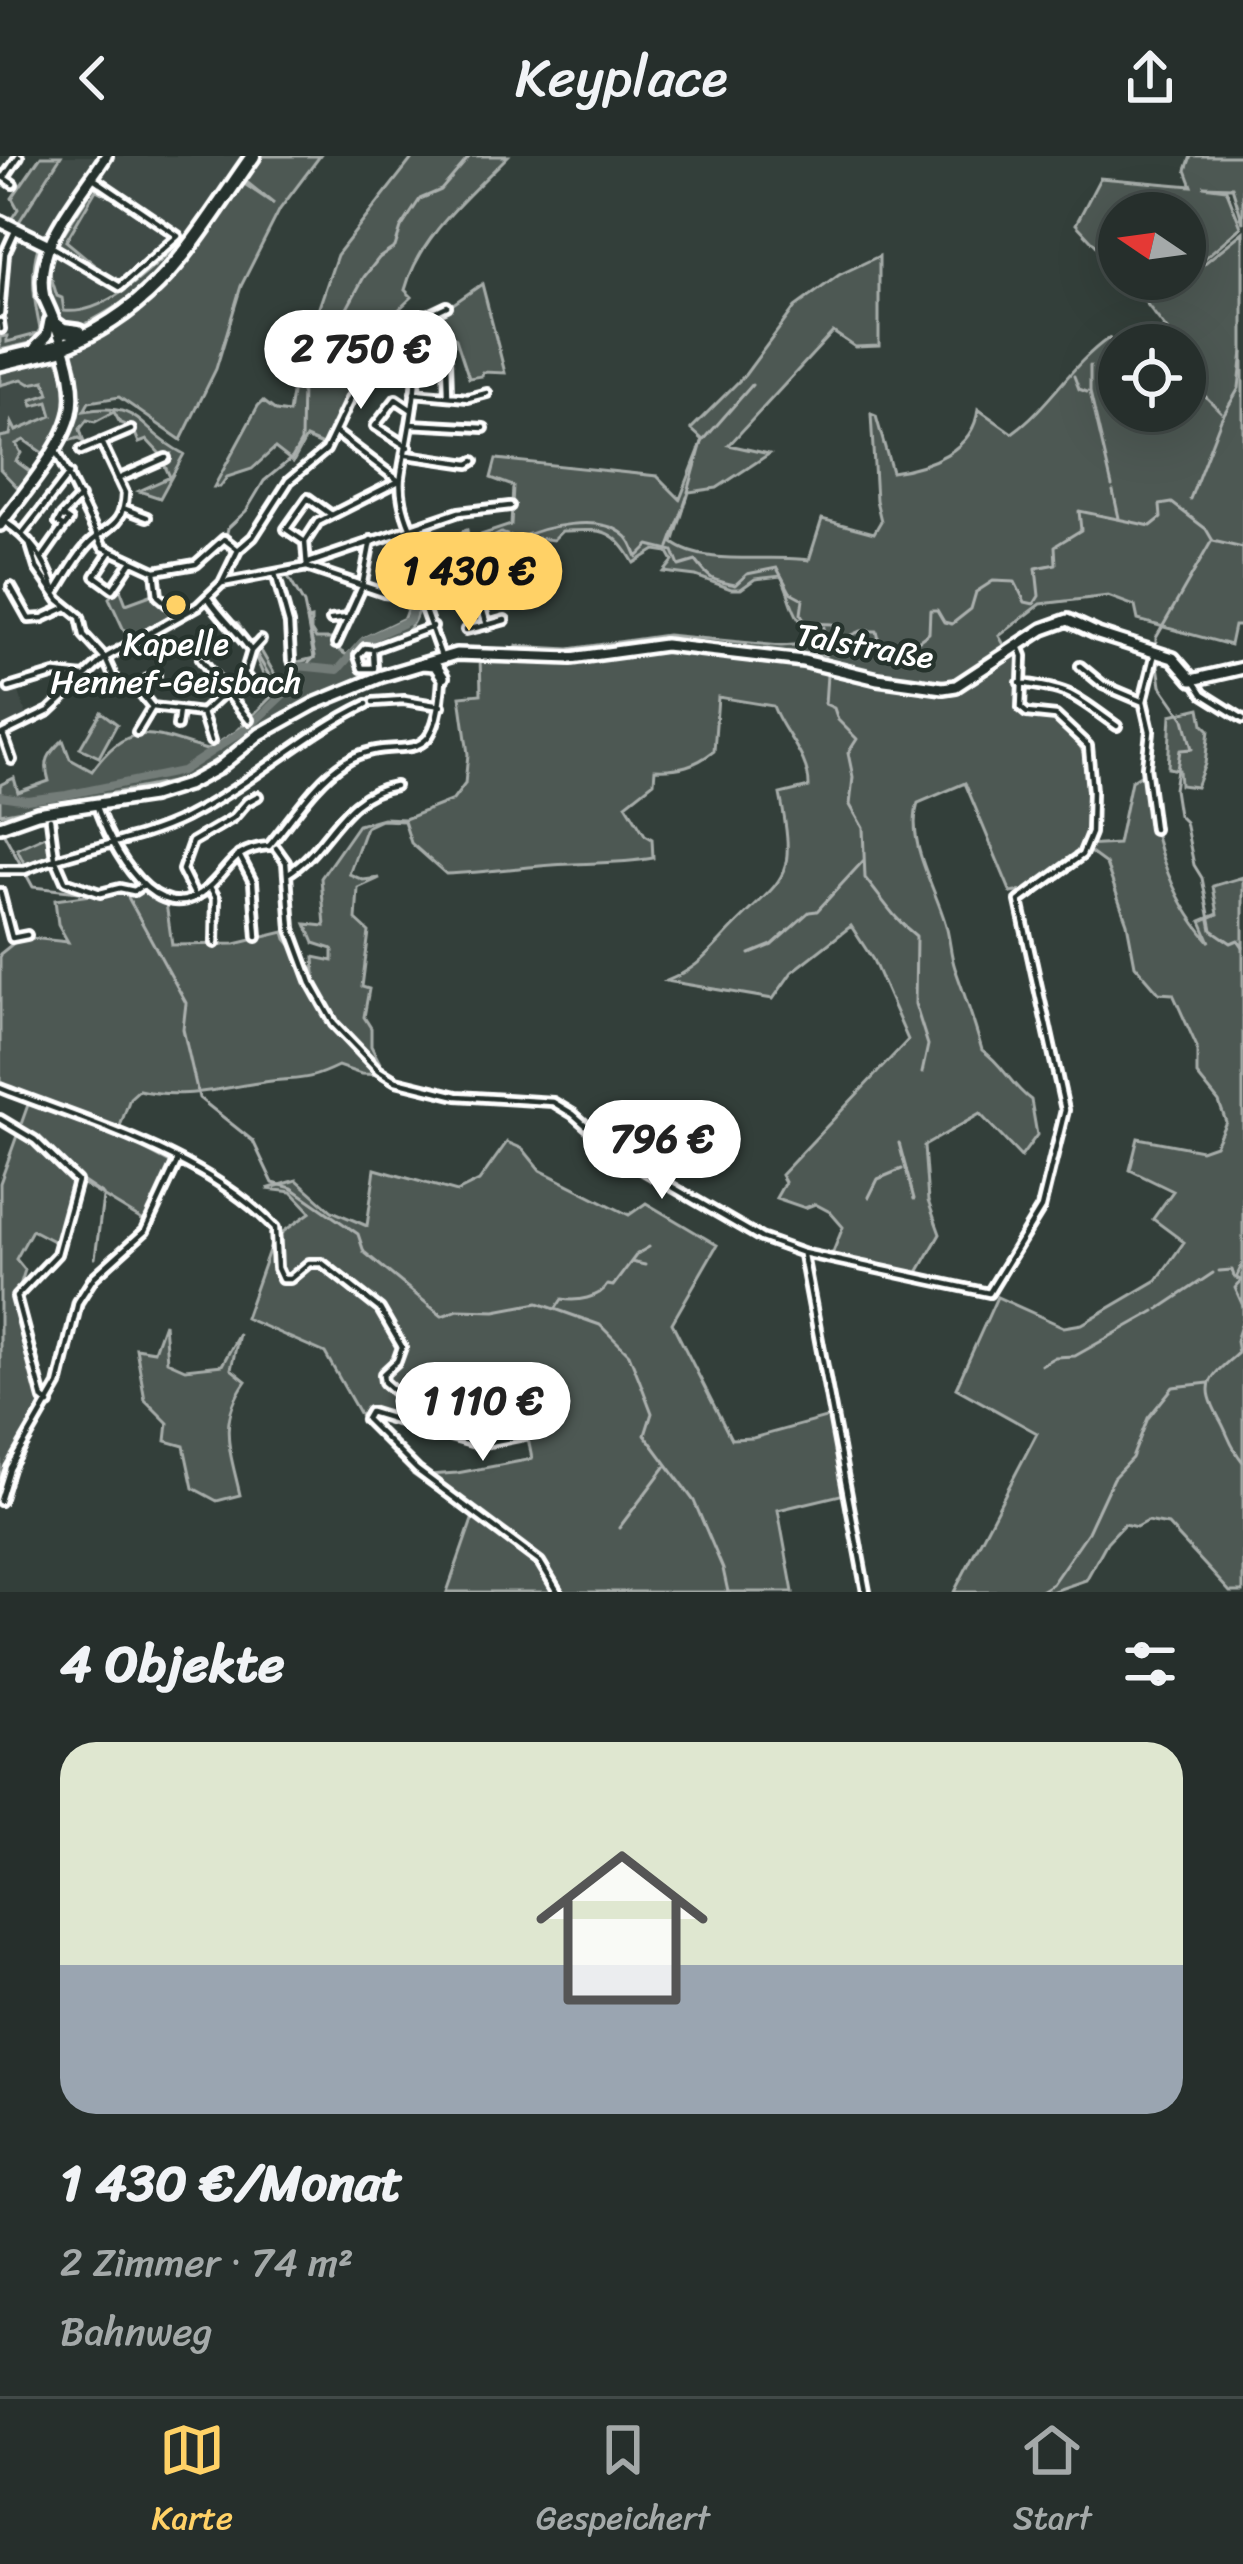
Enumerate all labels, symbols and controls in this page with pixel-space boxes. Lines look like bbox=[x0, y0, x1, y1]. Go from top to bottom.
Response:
text: Keyplace bbox=[515, 30, 728, 126]
icon: back bbox=[60, 45, 126, 111]
icon: share bbox=[1117, 45, 1183, 111]
north arrow bbox=[1098, 192, 1206, 300]
map controls bbox=[1098, 192, 1206, 432]
pin: 2 750 € bbox=[250, 310, 472, 412]
text: 2 750 € bbox=[291, 314, 431, 383]
button: locate bbox=[1098, 324, 1206, 432]
pin: 1 430 € bbox=[358, 532, 580, 634]
text: 1 430 € bbox=[402, 536, 536, 605]
marker: Kapelle Hennef-Geisbach bbox=[163, 592, 189, 618]
street label: Talstraße bbox=[792, 605, 938, 687]
place label: Kapelle Hennef-Geisbach bbox=[50, 615, 302, 711]
pin: 796 € bbox=[578, 1100, 746, 1202]
text: 796 € bbox=[610, 1104, 714, 1173]
pin: 1 110 € bbox=[372, 1362, 594, 1464]
text: 1 110 € bbox=[422, 1366, 544, 1435]
text: 4 Objekte bbox=[60, 1619, 285, 1709]
icon: filters bbox=[1117, 1631, 1183, 1697]
icon: home bbox=[514, 1820, 730, 2036]
text: 1 430 €/Monat bbox=[60, 2138, 403, 2228]
text: 2 Zimmer · 74 m² bbox=[60, 2228, 353, 2297]
text: Bahnweg bbox=[60, 2297, 212, 2366]
tab: Karte bbox=[152, 2417, 233, 2547]
tab: Gespeichert bbox=[536, 2417, 710, 2547]
tab: Start bbox=[1013, 2417, 1091, 2547]

